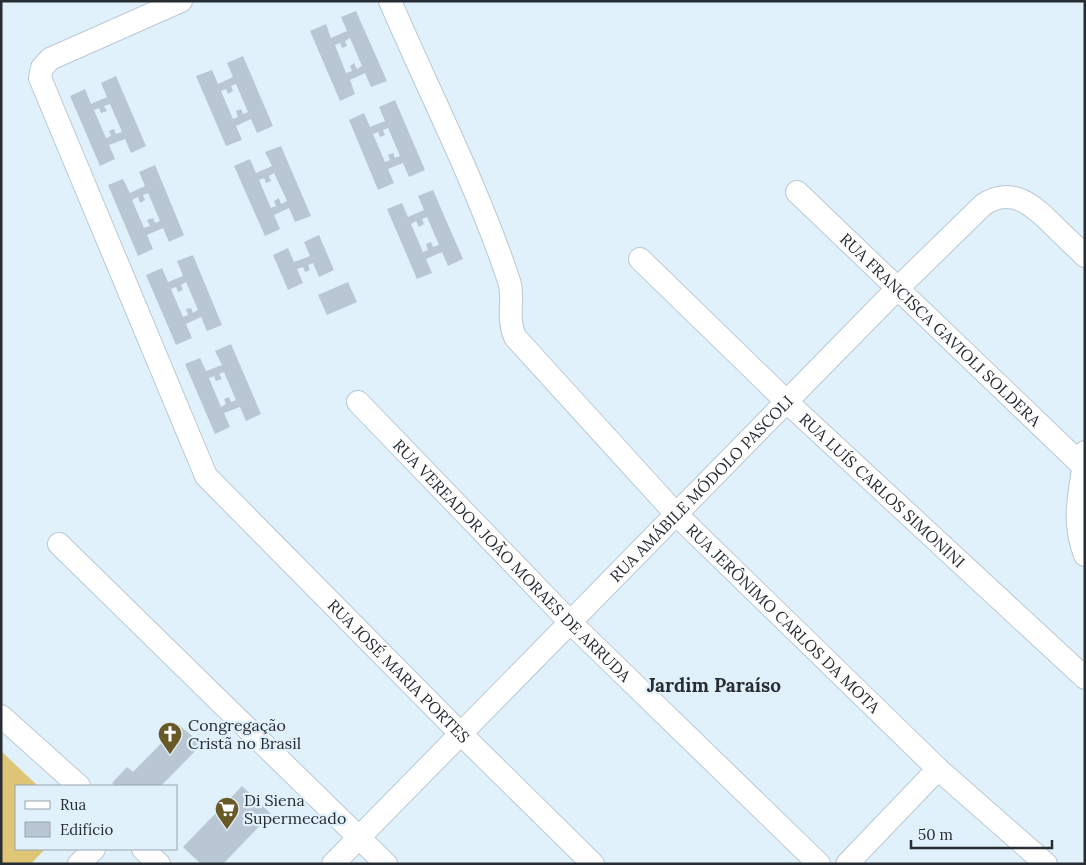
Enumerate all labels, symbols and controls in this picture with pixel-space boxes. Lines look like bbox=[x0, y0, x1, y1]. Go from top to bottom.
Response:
street label: RUA FRANCISCA GAVIOLI SOLDERA bbox=[836, 229, 1046, 431]
street label: RUA AMÁBILE MÓDOLO PASCOLI bbox=[605, 391, 797, 586]
street label: RUA LUÍS CARLOS SIMONINI bbox=[795, 409, 969, 572]
street label: RUA VEREADOR JOÃO MORAES DE ARRUDA bbox=[389, 435, 636, 686]
street label: RUA JERÔNIMO CARLOS DA MOTA bbox=[682, 520, 885, 718]
street label: RUA JOSÉ MARIA PORTES bbox=[324, 595, 474, 747]
district label: Jardim Paraíso bbox=[647, 673, 781, 697]
place label: Congregação Cristã no Brasil bbox=[188, 715, 301, 753]
church icon: Congregação Cristã no Brasil bbox=[157, 721, 183, 755]
legend bbox=[15, 785, 178, 850]
place label: Di Siena Supermecado bbox=[244, 790, 346, 828]
text: Rua bbox=[60, 795, 86, 814]
supermarket icon: Di Siena Supermecado bbox=[214, 796, 240, 830]
scale bar bbox=[911, 818, 1052, 850]
text: Edifício bbox=[60, 820, 113, 839]
text: 50 m bbox=[918, 825, 953, 844]

